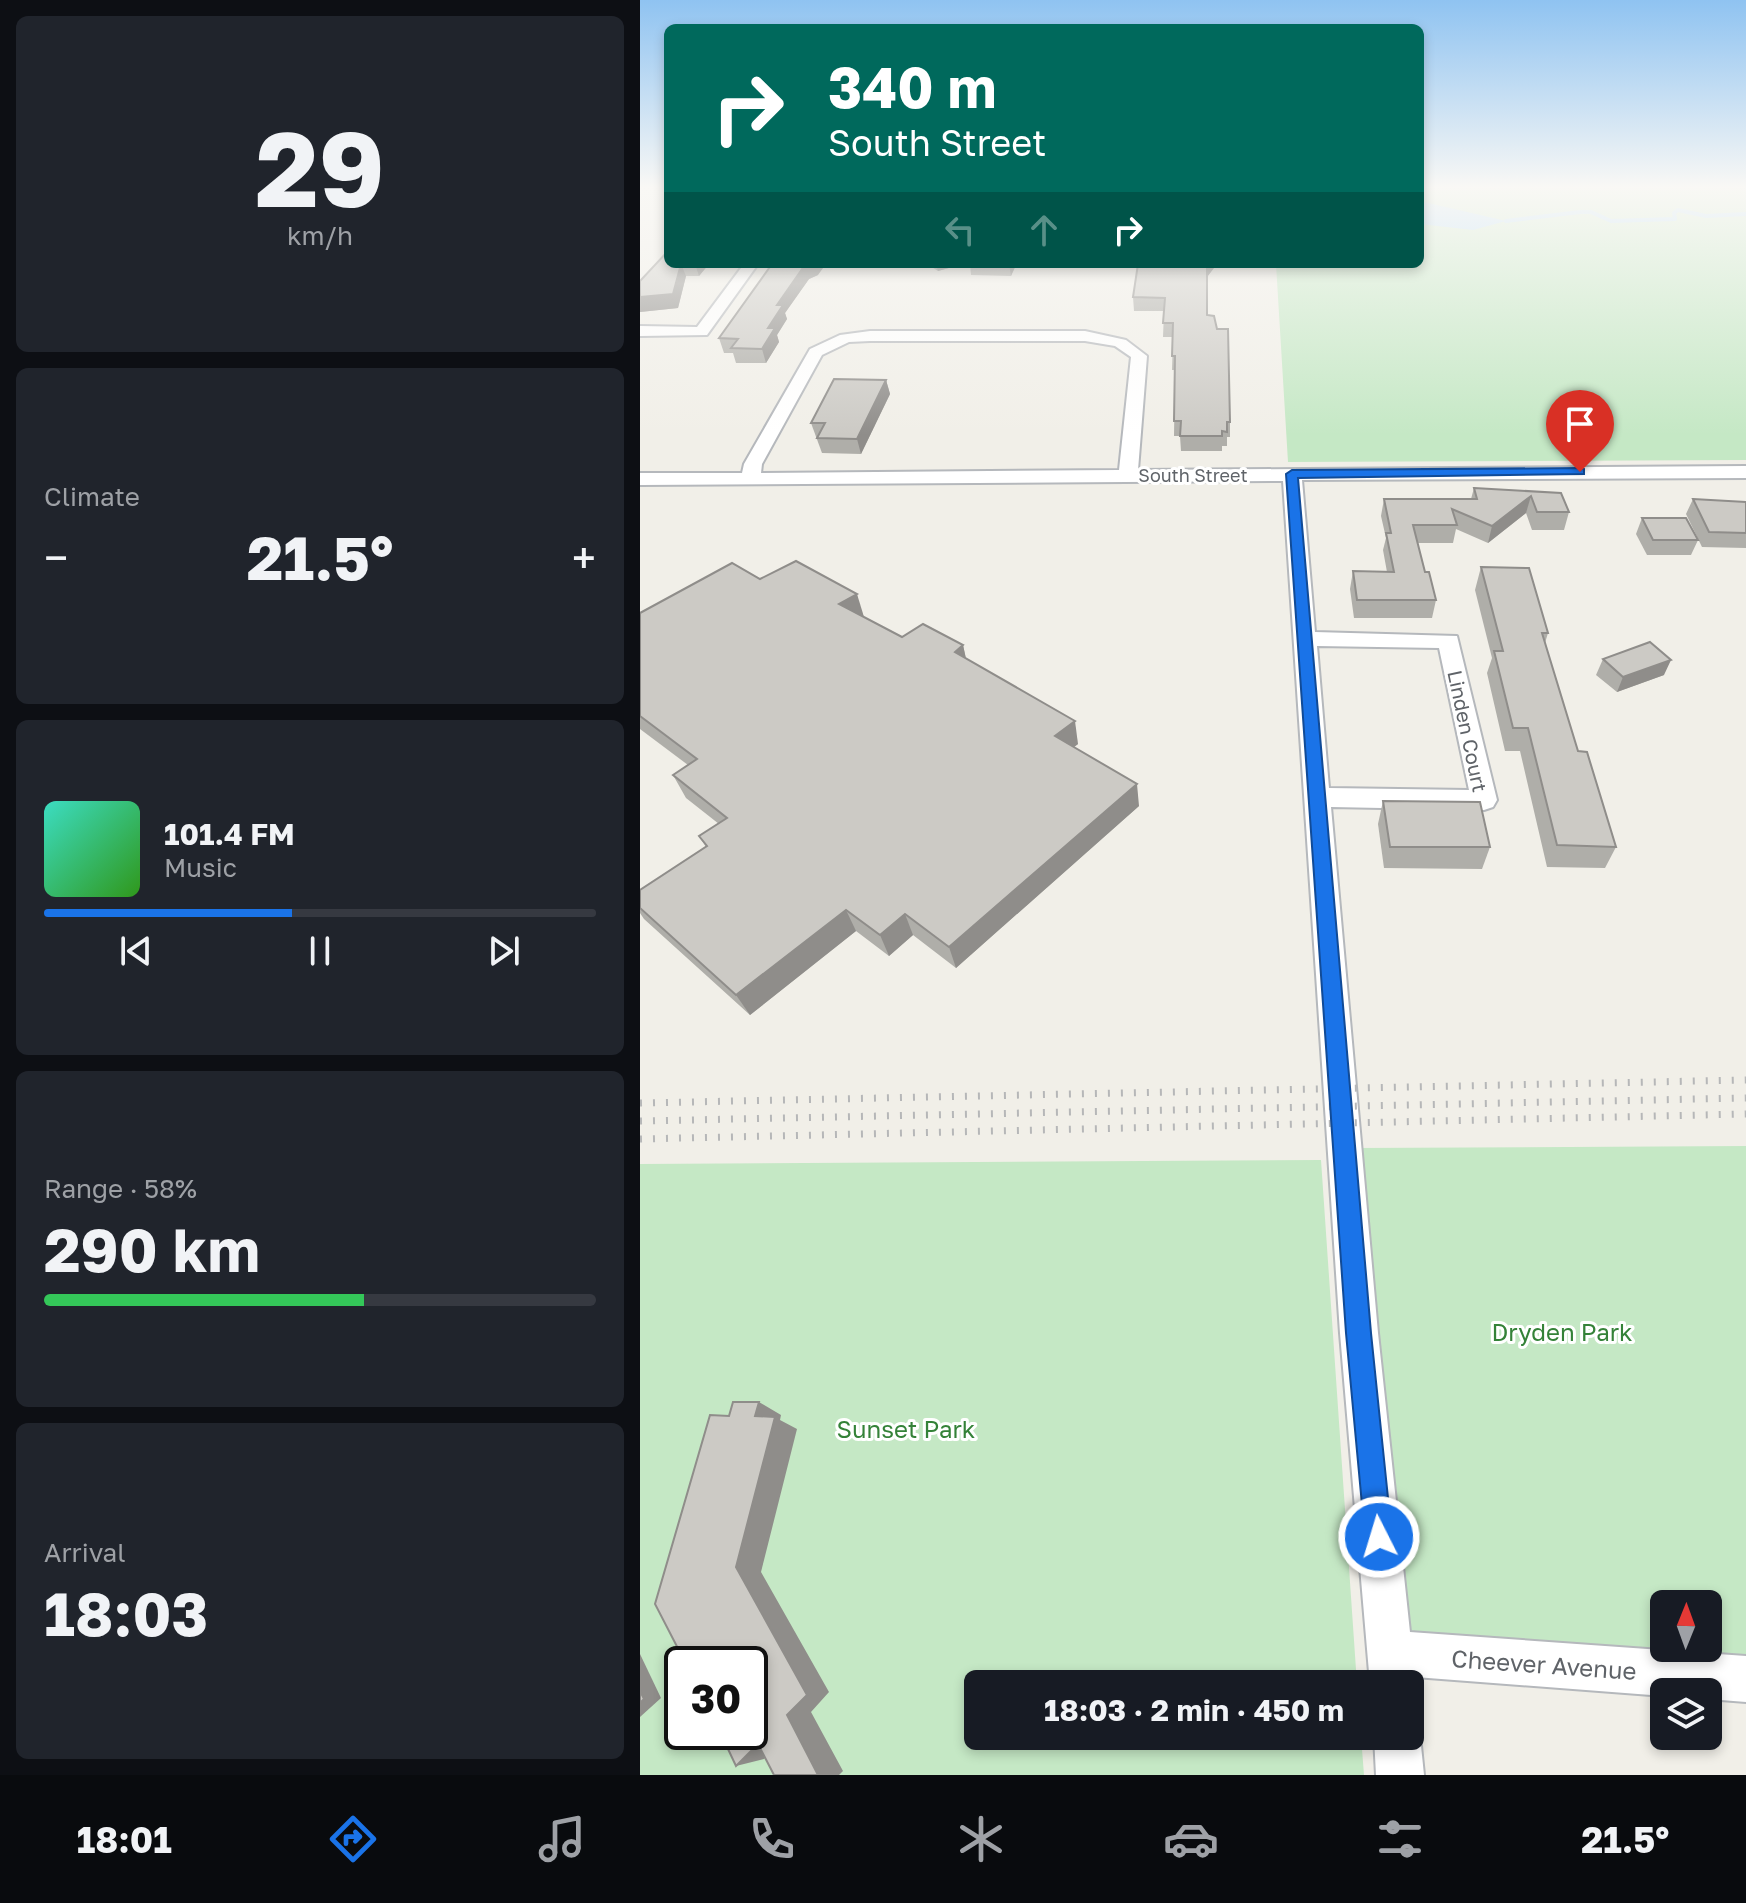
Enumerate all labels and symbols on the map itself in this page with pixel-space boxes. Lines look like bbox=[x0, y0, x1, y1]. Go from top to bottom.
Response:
pin bbox=[1546, 390, 1614, 472]
street label: South Street bbox=[1138, 464, 1248, 486]
street label: Linden Court bbox=[1443, 668, 1493, 794]
park label: Dryden Park bbox=[1491, 1317, 1633, 1346]
park label: Sunset Park bbox=[837, 1414, 975, 1443]
position arrow bbox=[1337, 1495, 1421, 1579]
north arrow bbox=[1650, 1590, 1722, 1662]
street label: Cheever Avenue bbox=[1451, 1643, 1637, 1685]
speed limit sign: 30 bbox=[664, 1646, 768, 1750]

